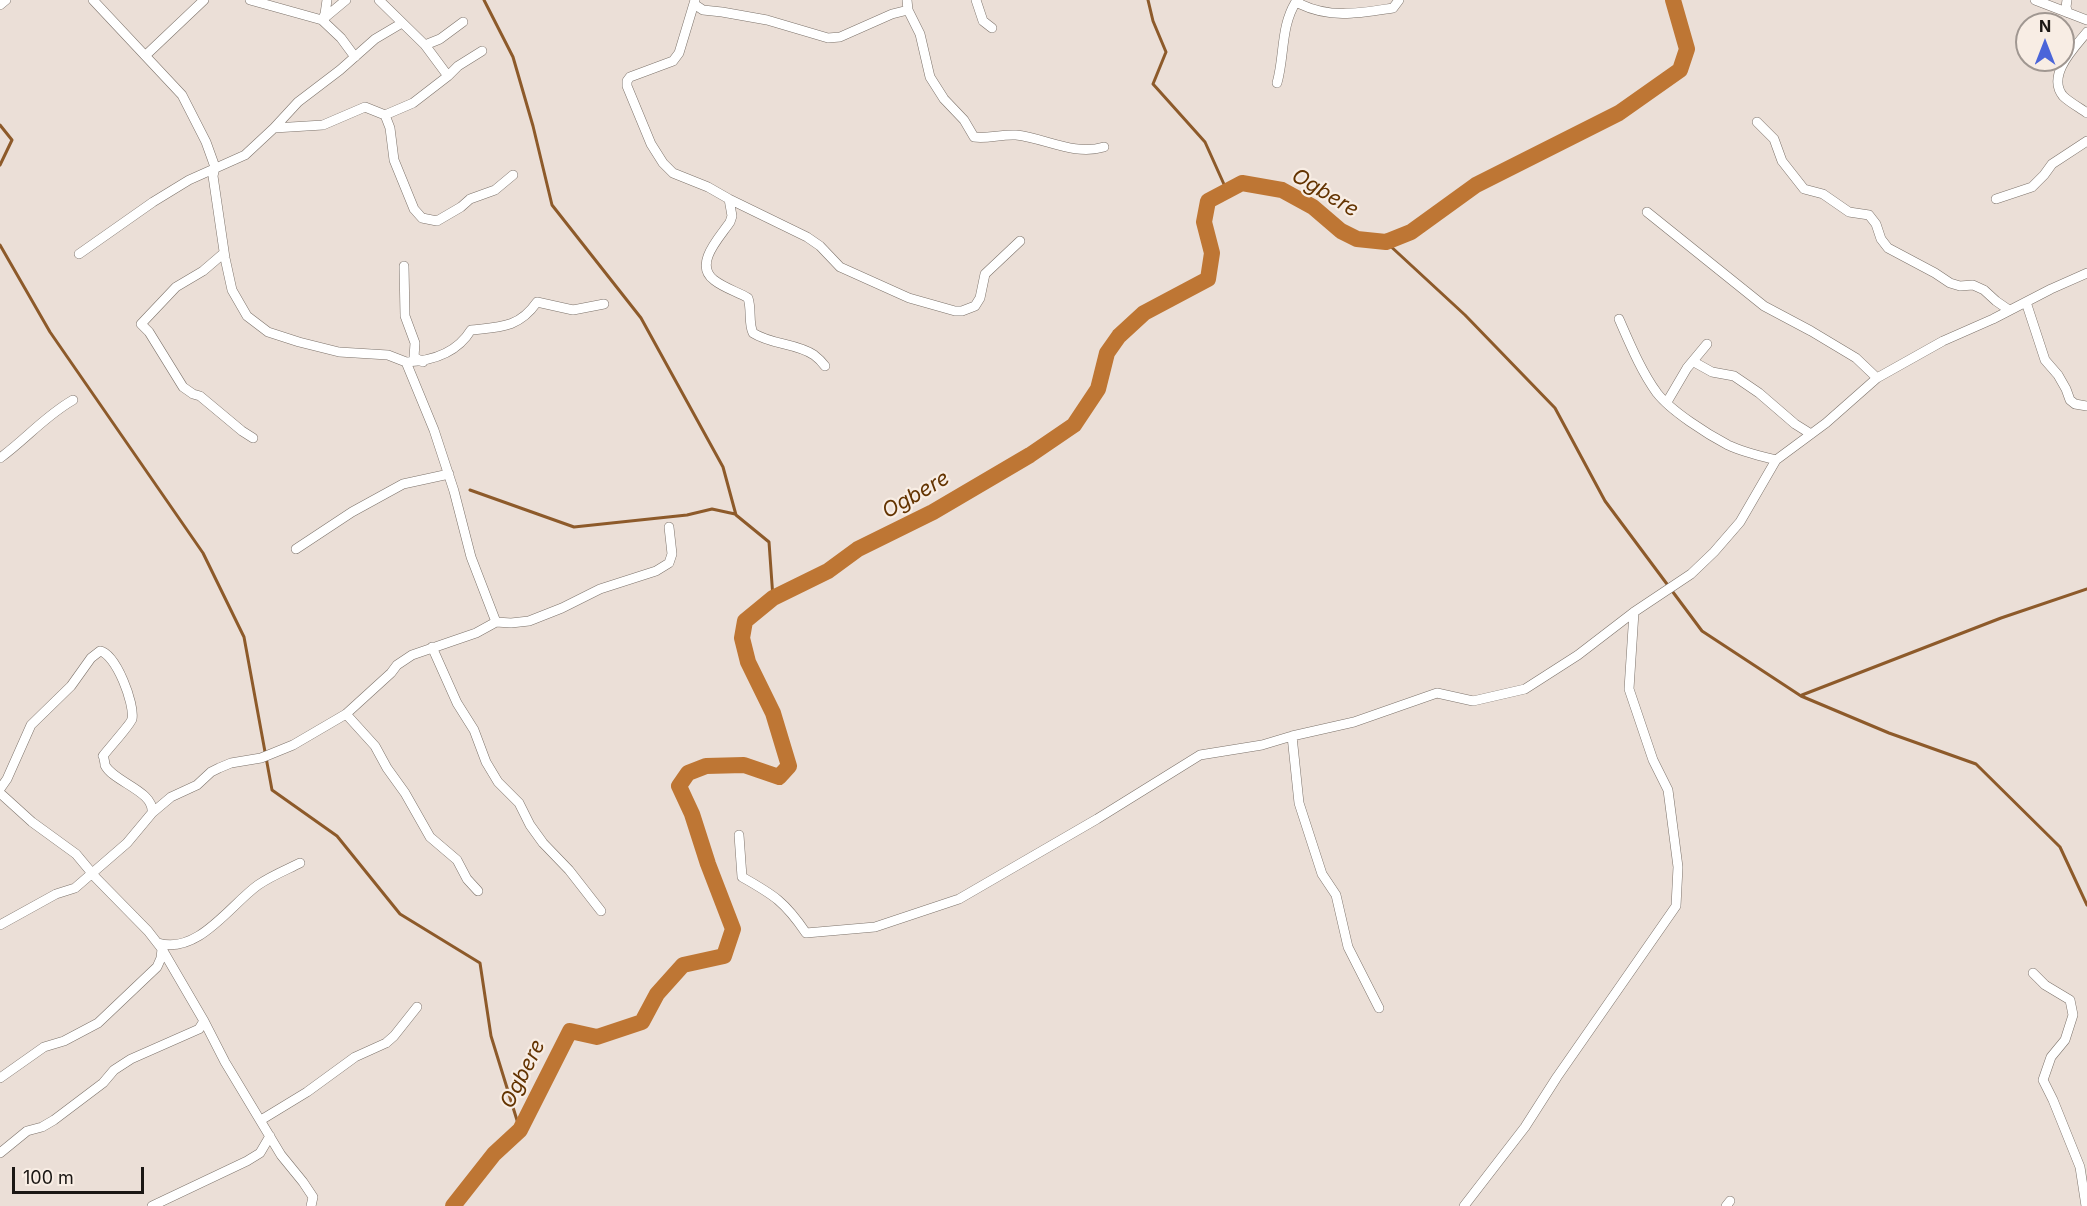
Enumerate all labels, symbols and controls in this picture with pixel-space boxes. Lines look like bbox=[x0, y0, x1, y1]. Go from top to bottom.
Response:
north arrow bbox=[2015, 12, 2075, 72]
text: N bbox=[2039, 16, 2051, 36]
water label: Ogbere bbox=[1287, 163, 1363, 223]
water label: Ogbere bbox=[878, 466, 954, 524]
water label: Ogbere bbox=[495, 1036, 551, 1112]
scale bar bbox=[15, 1155, 147, 1193]
text: 100 m bbox=[23, 1167, 74, 1188]

